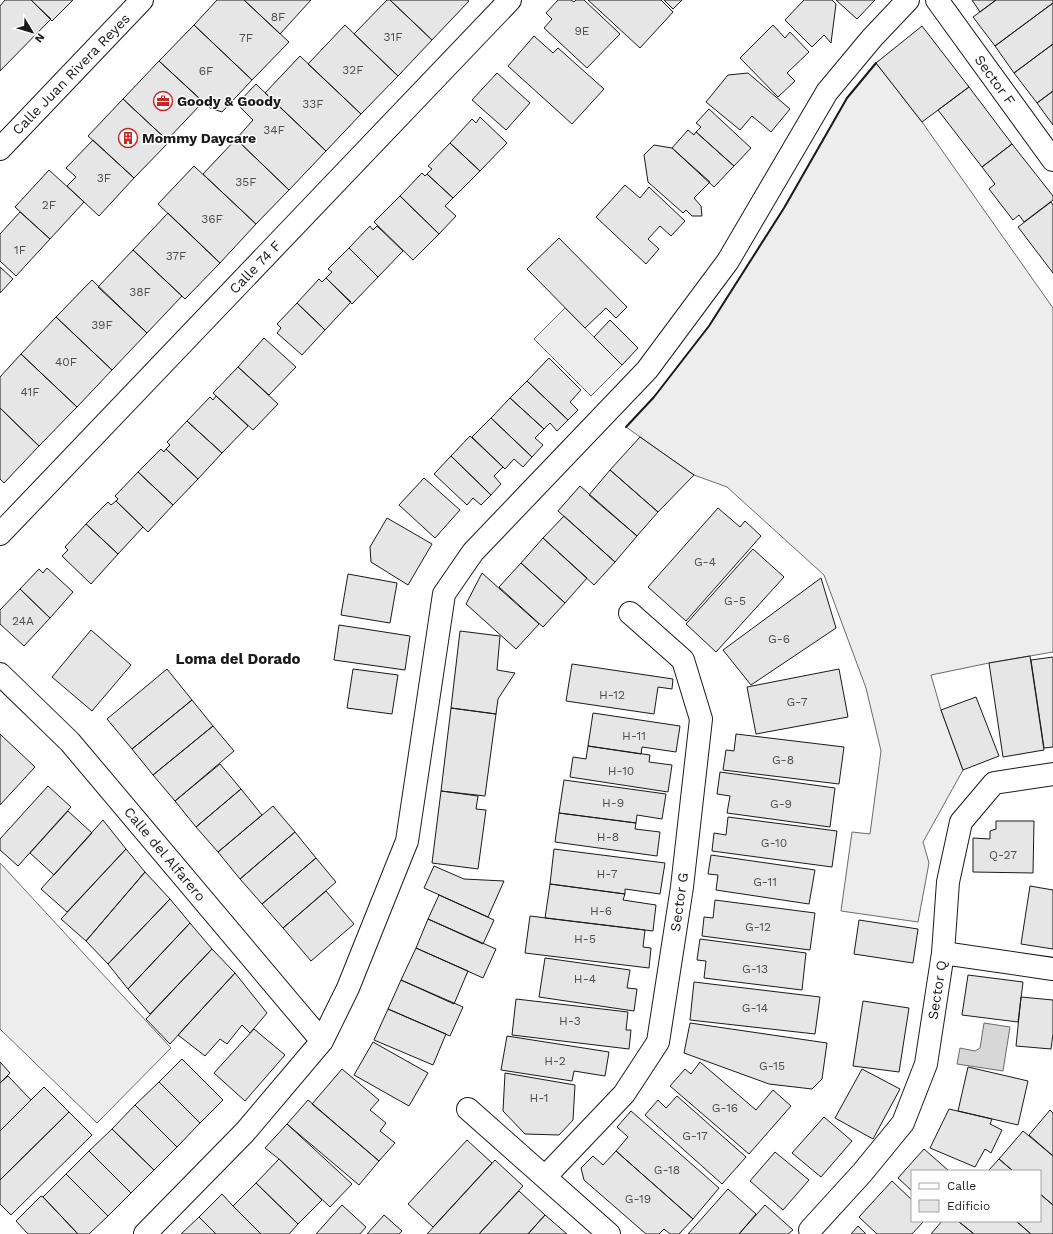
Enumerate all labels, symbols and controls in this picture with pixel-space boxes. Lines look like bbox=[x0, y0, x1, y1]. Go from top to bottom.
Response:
street label: Calle Juan Rivera Reyes bbox=[9, 10, 133, 138]
house number: 8F bbox=[271, 10, 285, 24]
north arrow bbox=[12, 12, 52, 52]
house number: 9E bbox=[574, 24, 590, 38]
house number: 31F bbox=[384, 30, 403, 44]
text: N bbox=[32, 31, 47, 45]
house number: 7F bbox=[239, 31, 253, 45]
street label: Sector F bbox=[972, 52, 1018, 108]
house number: 32F bbox=[342, 63, 364, 77]
house number: 6F bbox=[199, 64, 213, 78]
office icon: Goody & Goody bbox=[152, 90, 174, 112]
place label: Goody & Goody bbox=[177, 93, 281, 109]
house number: 33F bbox=[302, 97, 324, 111]
house number: 34F bbox=[263, 123, 285, 137]
building icon: Mommy Daycare bbox=[117, 127, 139, 149]
place label: Mommy Daycare bbox=[142, 130, 256, 146]
house number: 3F bbox=[97, 171, 111, 185]
house number: 35F bbox=[235, 175, 257, 189]
house number: 2F bbox=[42, 198, 56, 212]
house number: 36F bbox=[201, 212, 223, 226]
street label: Calle 74 F bbox=[226, 237, 284, 297]
house number: 1F bbox=[14, 243, 26, 257]
house number: 37F bbox=[166, 249, 186, 263]
house number: 38F bbox=[129, 285, 151, 299]
house number: 39F bbox=[91, 318, 113, 332]
house number: 40F bbox=[55, 355, 77, 369]
house number: 41F bbox=[20, 385, 40, 399]
house number: G-4 bbox=[694, 555, 716, 569]
house number: G-5 bbox=[724, 594, 746, 608]
house number: 24A bbox=[12, 614, 34, 628]
house number: G-6 bbox=[768, 632, 790, 646]
district label: Loma del Dorado bbox=[175, 650, 301, 668]
house number: H-12 bbox=[599, 688, 625, 702]
house number: G-7 bbox=[787, 695, 808, 709]
house number: H-11 bbox=[622, 729, 646, 743]
house number: G-8 bbox=[772, 753, 794, 767]
house number: H-10 bbox=[608, 764, 634, 778]
house number: H-9 bbox=[602, 796, 624, 810]
house number: G-9 bbox=[770, 797, 792, 811]
street label: Calle del Alfarero bbox=[121, 804, 209, 904]
house number: H-8 bbox=[597, 830, 619, 844]
house number: G-10 bbox=[761, 836, 787, 850]
house number: Q-27 bbox=[989, 848, 1017, 862]
house number: H-7 bbox=[597, 867, 618, 881]
street label: Sector G bbox=[667, 871, 691, 933]
house number: G-11 bbox=[753, 875, 777, 889]
house number: H-6 bbox=[590, 904, 612, 918]
house number: G-12 bbox=[745, 920, 771, 934]
house number: H-5 bbox=[574, 932, 596, 946]
street label: Sector Q bbox=[924, 959, 950, 1021]
house number: G-13 bbox=[742, 962, 768, 976]
house number: H-4 bbox=[574, 972, 596, 986]
house number: G-14 bbox=[742, 1001, 768, 1015]
house number: H-3 bbox=[559, 1014, 581, 1028]
house number: H-2 bbox=[544, 1054, 566, 1068]
house number: G-15 bbox=[759, 1059, 785, 1073]
house number: H-1 bbox=[529, 1091, 549, 1105]
house number: G-16 bbox=[712, 1101, 738, 1115]
house number: G-17 bbox=[682, 1129, 708, 1143]
house number: G-18 bbox=[654, 1163, 680, 1177]
legend bbox=[911, 1170, 1041, 1222]
text: Calle bbox=[947, 1179, 976, 1193]
house number: G-19 bbox=[625, 1192, 651, 1206]
text: Edificio bbox=[947, 1199, 990, 1213]

